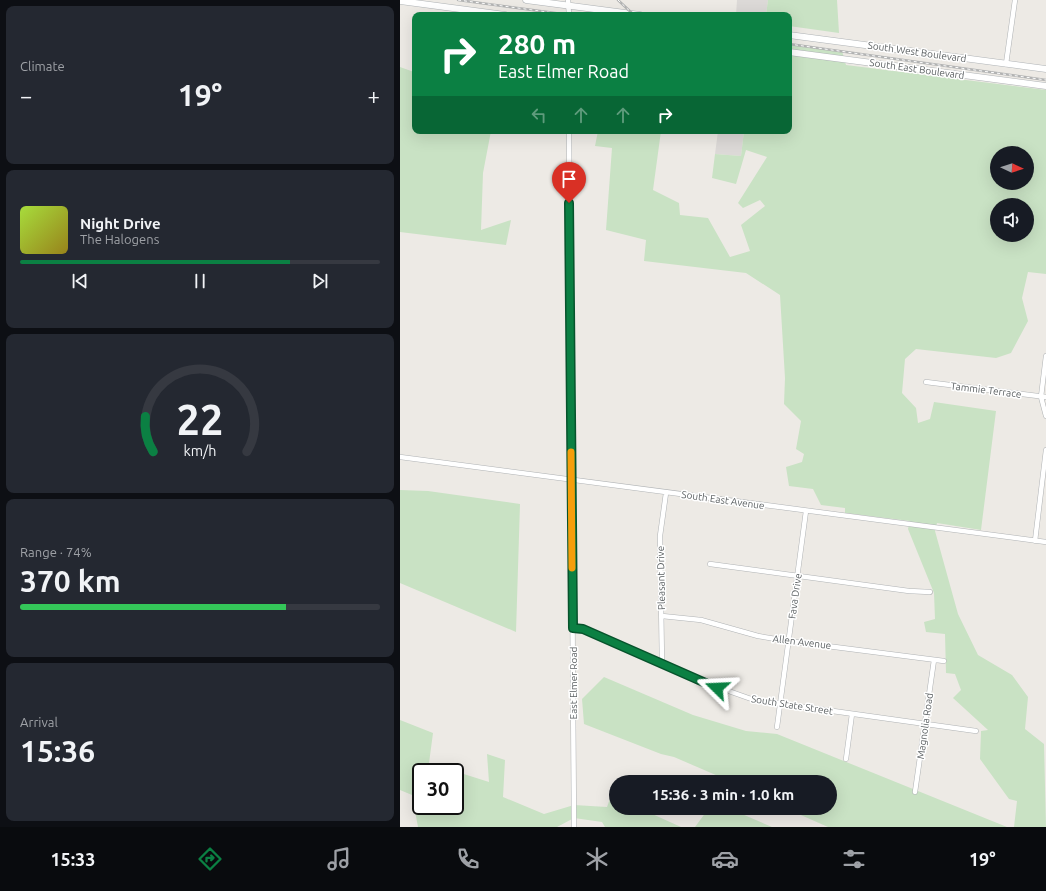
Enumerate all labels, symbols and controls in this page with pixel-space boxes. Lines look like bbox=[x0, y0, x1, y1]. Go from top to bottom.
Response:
icon: right bbox=[432, 28, 484, 80]
text: 280 m bbox=[498, 28, 576, 59]
street label: South West Boulevard bbox=[867, 40, 967, 64]
street label: South East Boulevard bbox=[869, 57, 965, 81]
text: Climate bbox=[20, 59, 65, 73]
text: East Elmer Road bbox=[498, 61, 629, 81]
text: 19° bbox=[178, 78, 222, 112]
text: − bbox=[20, 83, 32, 108]
text: + bbox=[368, 83, 380, 108]
icon: left bbox=[528, 104, 550, 126]
icon: ahead bbox=[570, 104, 592, 126]
icon: ahead bbox=[612, 104, 634, 126]
icon: right bbox=[654, 104, 676, 126]
north arrow bbox=[990, 146, 1034, 190]
map controls bbox=[990, 146, 1034, 242]
pin bbox=[552, 162, 586, 203]
icon: arrive bbox=[558, 168, 580, 190]
button: sound bbox=[990, 198, 1034, 242]
text: Night Drive bbox=[80, 215, 161, 232]
text: The Halogens bbox=[80, 232, 159, 246]
icon: previous bbox=[69, 270, 91, 292]
icon: pause bbox=[189, 270, 211, 292]
icon: next bbox=[309, 270, 331, 292]
street label: Tammie Terrace bbox=[950, 380, 1022, 400]
text: 22 bbox=[177, 395, 223, 442]
text: km/h bbox=[184, 442, 216, 458]
street label: South East Avenue bbox=[681, 489, 765, 511]
text: Range · 74% bbox=[20, 545, 92, 559]
street label: Pleasant Drive bbox=[655, 546, 667, 610]
text: 370 km bbox=[20, 564, 121, 598]
street label: Fava Drive bbox=[786, 572, 804, 620]
street label: Allen Avenue bbox=[772, 633, 832, 651]
street label: East Elmer Road bbox=[568, 646, 579, 719]
position arrow bbox=[696, 667, 738, 709]
street label: Magnolia Road bbox=[915, 692, 935, 760]
street label: South State Street bbox=[750, 693, 834, 717]
text: Arrival bbox=[20, 715, 58, 729]
text: 15:36 bbox=[20, 734, 95, 768]
speed limit sign: 30 bbox=[412, 763, 464, 815]
text: 15:36 · 3 min · 1.0 km bbox=[652, 786, 794, 803]
icon: directions bbox=[196, 845, 224, 873]
icon: music bbox=[325, 845, 353, 873]
icon: phone bbox=[454, 845, 482, 873]
icon: climate bbox=[583, 845, 611, 873]
icon: car bbox=[711, 845, 739, 873]
icon: filters bbox=[840, 845, 868, 873]
text: 15:33 bbox=[50, 849, 95, 869]
text: 19° bbox=[969, 849, 996, 869]

